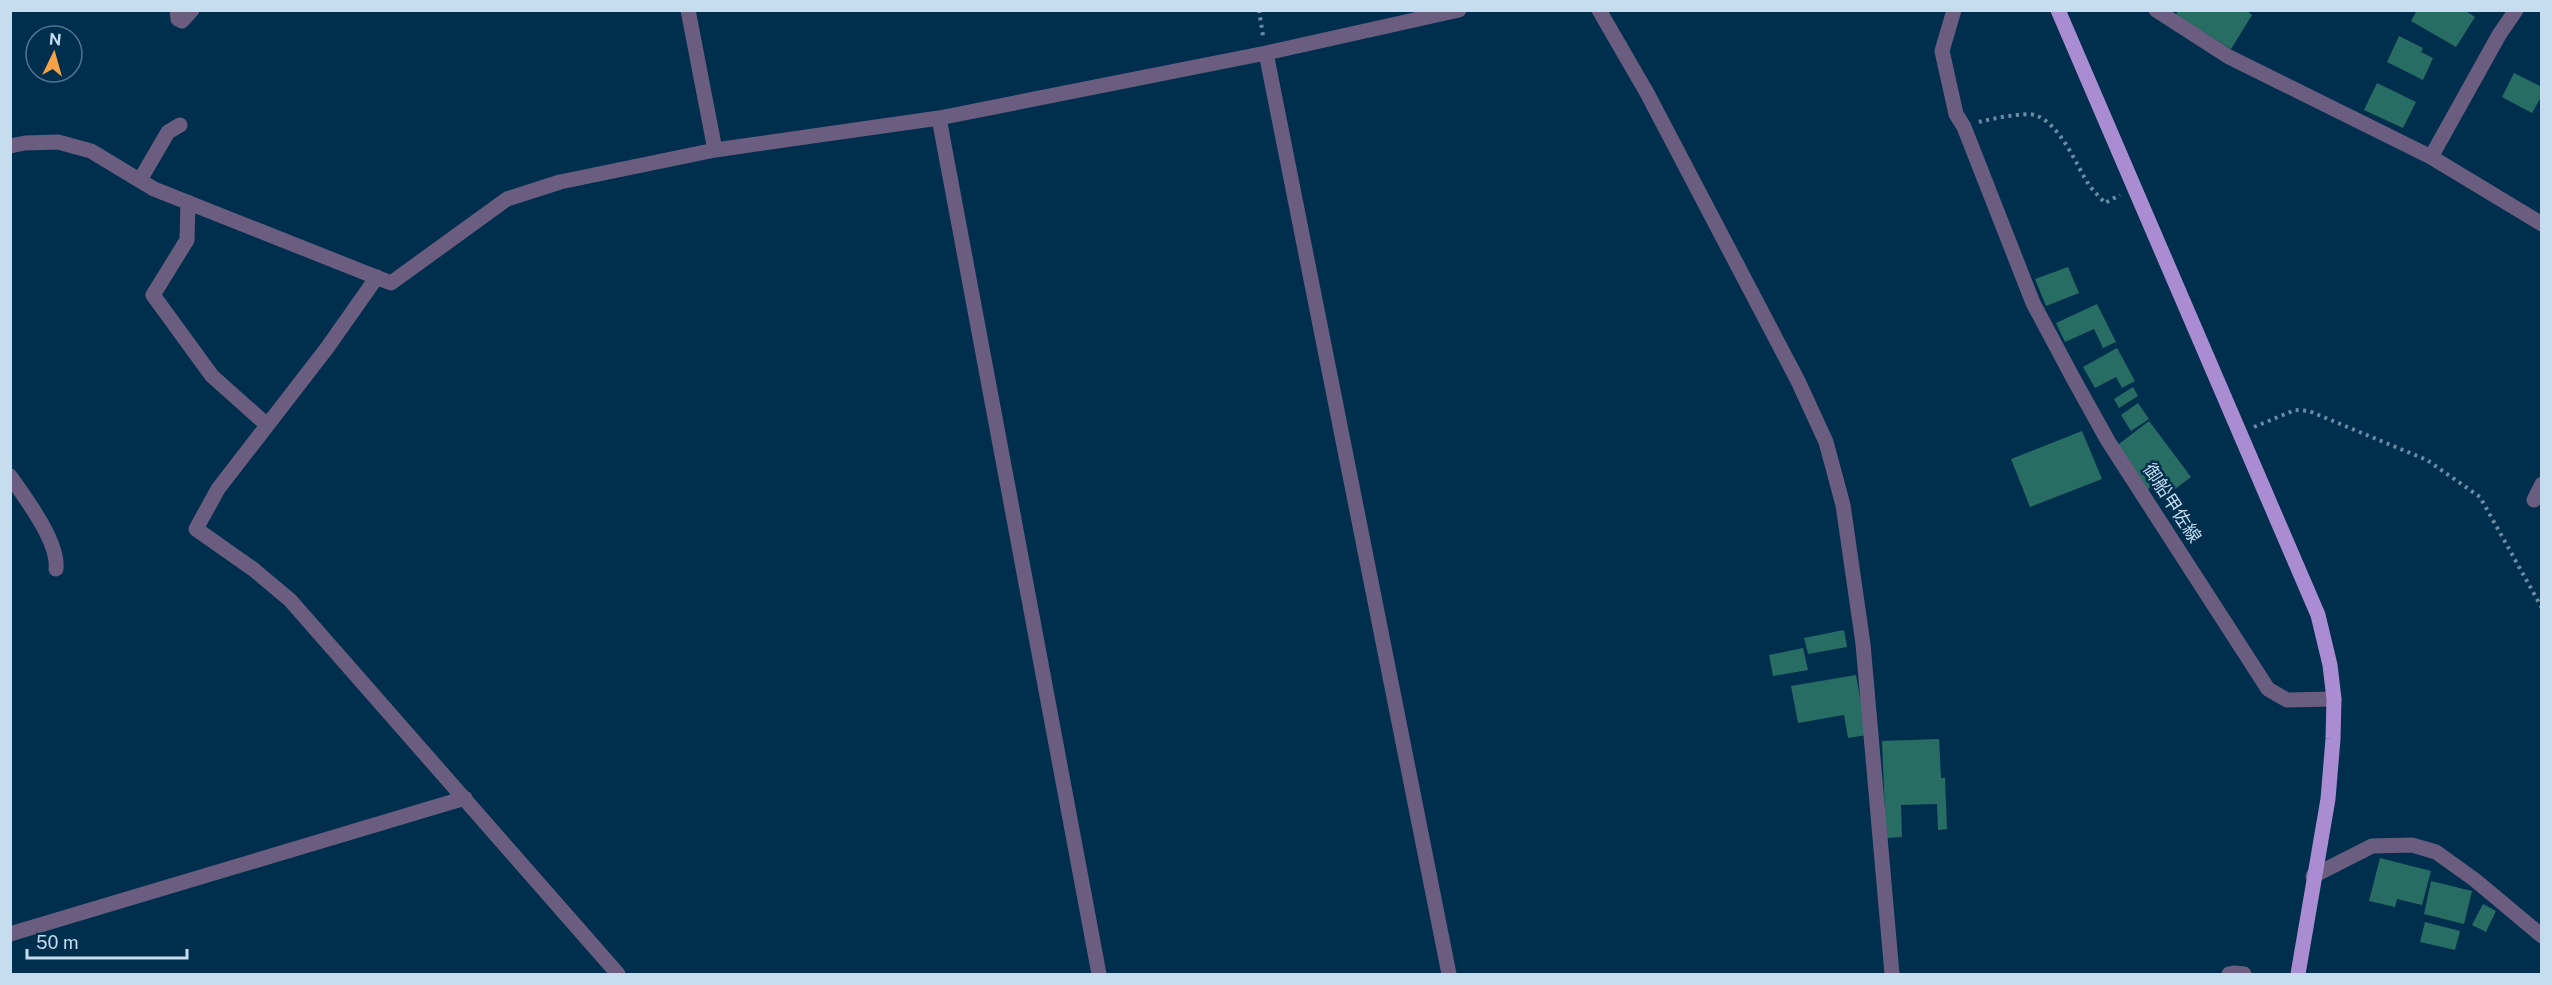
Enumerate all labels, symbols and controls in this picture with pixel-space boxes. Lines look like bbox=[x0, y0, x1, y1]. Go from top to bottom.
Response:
north arrow bbox=[24, 24, 84, 84]
text: N bbox=[48, 30, 62, 50]
street label: 御船甲佐線 bbox=[2139, 459, 2206, 546]
scale bar bbox=[27, 922, 188, 960]
text: 50 m bbox=[36, 932, 79, 953]

